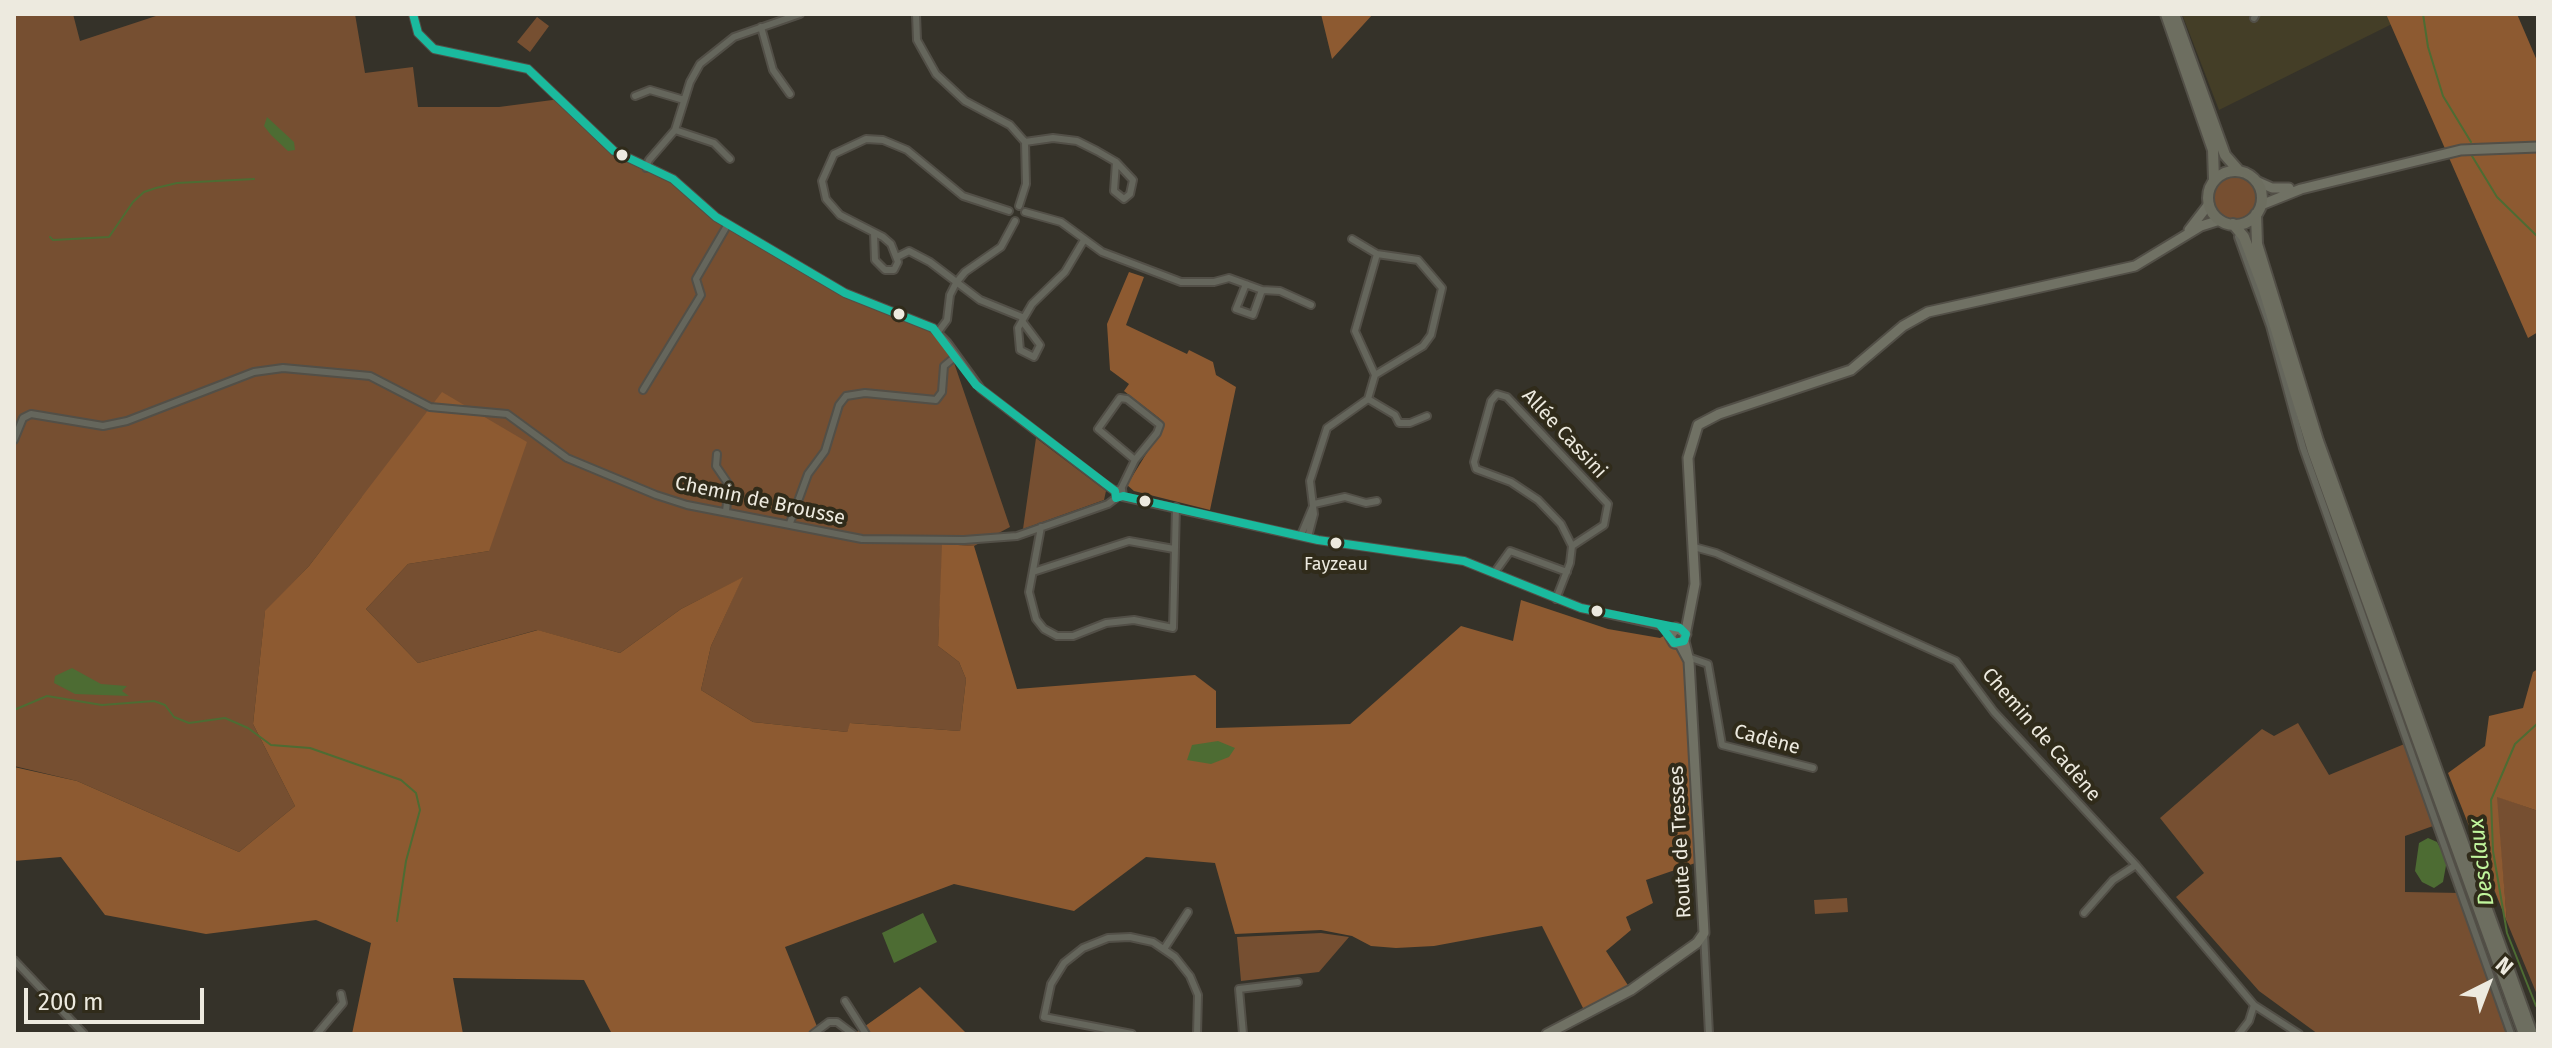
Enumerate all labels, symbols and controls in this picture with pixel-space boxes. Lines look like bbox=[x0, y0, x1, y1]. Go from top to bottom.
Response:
unlabelled marker bbox=[614, 147, 630, 163]
unlabelled marker bbox=[891, 306, 907, 322]
street label: Allée Cassini bbox=[1517, 384, 1611, 484]
street label: Chemin de Brousse bbox=[673, 471, 847, 531]
unlabelled marker bbox=[1137, 493, 1153, 509]
marker: Fayzeau bbox=[1328, 535, 1344, 551]
place label: Fayzeau bbox=[1304, 554, 1368, 576]
unlabelled marker bbox=[1589, 603, 1605, 619]
street label: Chemin de Cadène bbox=[1977, 663, 2105, 807]
street label: Cadène bbox=[1731, 720, 1803, 760]
street label: Route de Tresses bbox=[1665, 765, 1697, 919]
water label: Desclaux bbox=[2464, 817, 2500, 907]
north arrow bbox=[2448, 944, 2528, 1024]
text: N bbox=[2490, 951, 2519, 981]
scale bar bbox=[28, 972, 208, 1022]
text: 200 m bbox=[38, 988, 104, 1016]

